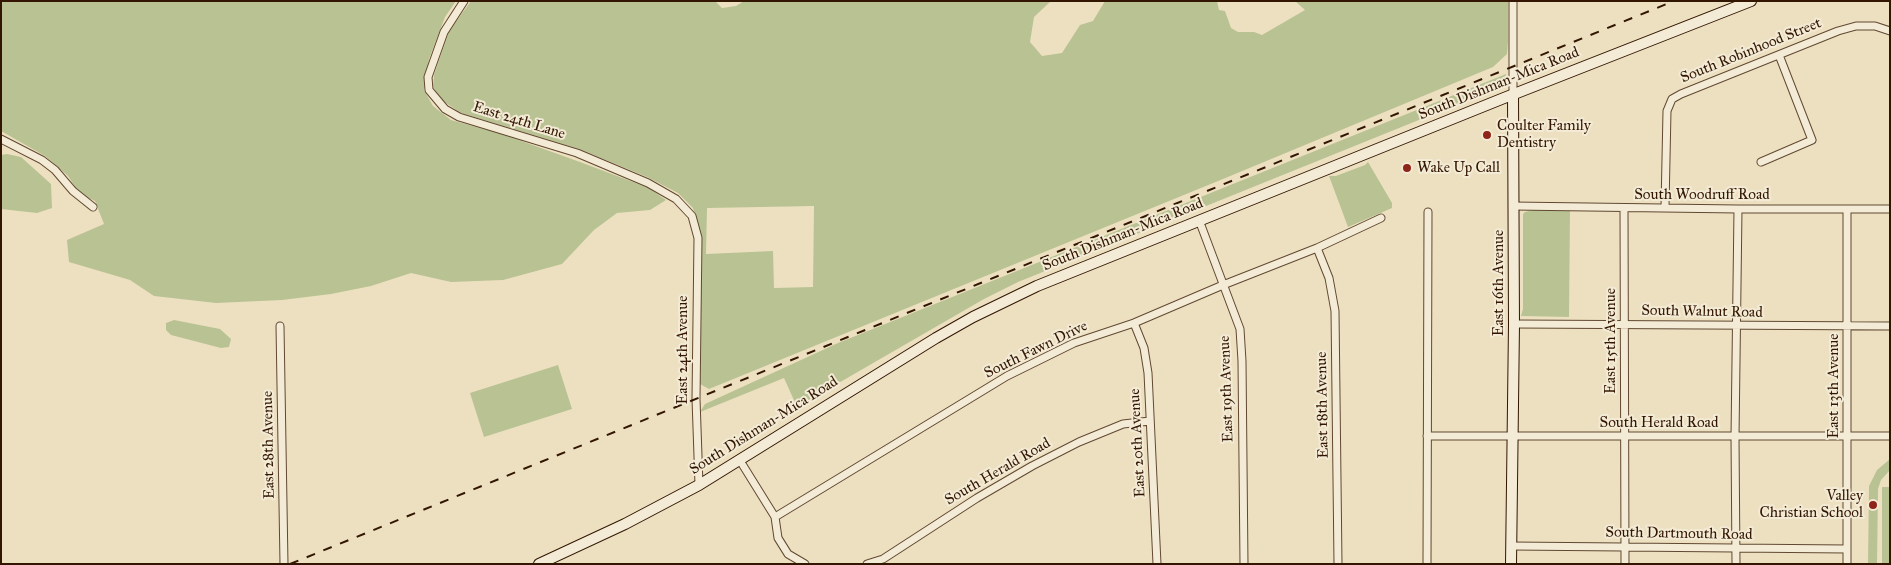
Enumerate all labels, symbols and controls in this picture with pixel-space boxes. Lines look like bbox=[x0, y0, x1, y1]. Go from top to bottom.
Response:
street label: South Robinhood Street bbox=[1678, 14, 1824, 88]
street label: South Dishman-Mica Road bbox=[1416, 44, 1582, 124]
street label: East 24th Lane bbox=[471, 98, 567, 144]
place label: Coulter Family Dentistry bbox=[1497, 117, 1591, 152]
marker: Coulter Family Dentistry bbox=[1481, 129, 1493, 141]
place label: Wake Up Call bbox=[1417, 159, 1500, 177]
marker: Wake Up Call bbox=[1401, 162, 1413, 174]
street label: South Woodruff Road bbox=[1634, 186, 1770, 204]
street label: South Dishman-Mica Road bbox=[1040, 195, 1206, 275]
street label: East 16th Avenue bbox=[1490, 230, 1508, 336]
street label: East 15th Avenue bbox=[1602, 288, 1620, 394]
street label: East 24th Avenue bbox=[674, 296, 692, 404]
street label: South Walnut Road bbox=[1641, 302, 1763, 322]
street label: South Fawn Drive bbox=[981, 317, 1091, 383]
street label: East 13th Avenue bbox=[1825, 334, 1843, 438]
street label: East 19th Avenue bbox=[1216, 335, 1238, 443]
street label: East 18th Avenue bbox=[1313, 351, 1333, 459]
street label: South Dishman-Mica Road bbox=[686, 373, 842, 479]
street label: East 20th Avenue bbox=[1126, 388, 1150, 498]
street label: East 28th Avenue bbox=[259, 391, 279, 499]
street label: South Herald Road bbox=[1600, 414, 1718, 432]
street label: South Herald Road bbox=[942, 434, 1054, 510]
place label: Valley Christian School bbox=[1760, 487, 1863, 522]
marker: Valley Christian School bbox=[1867, 499, 1879, 511]
street label: South Dartmouth Road bbox=[1605, 524, 1753, 544]

